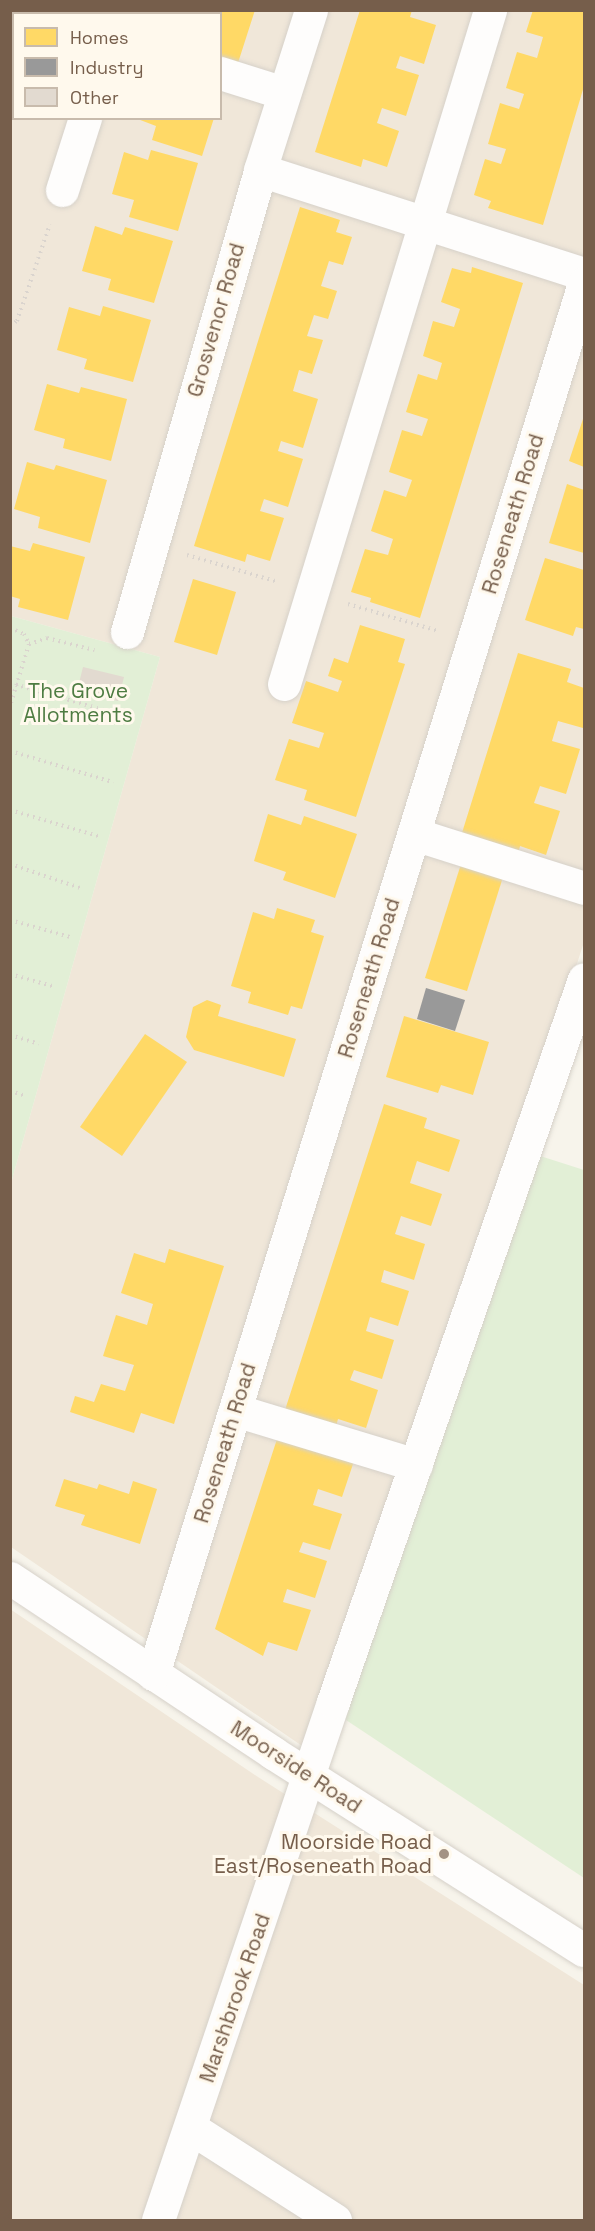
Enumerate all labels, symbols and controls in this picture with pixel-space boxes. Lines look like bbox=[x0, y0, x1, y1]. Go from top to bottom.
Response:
legend bbox=[12, 12, 222, 120]
text: Homes bbox=[70, 26, 129, 49]
text: Industry bbox=[70, 56, 143, 79]
text: Other bbox=[70, 86, 119, 109]
street label: Grosvenor Road bbox=[182, 240, 250, 400]
street label: Roseneath Road bbox=[477, 431, 549, 597]
park label: The Grove Allotments bbox=[23, 678, 133, 728]
street label: Roseneath Road bbox=[333, 895, 405, 1061]
street label: Roseneath Road bbox=[189, 1360, 261, 1526]
street label: Moorside Road bbox=[226, 1715, 366, 1819]
place label: Moorside Road East/Roseneath Road bbox=[214, 1829, 432, 1879]
marker: Moorside Road East/Roseneath Road bbox=[437, 1847, 451, 1861]
street label: Marshbrook Road bbox=[194, 1910, 276, 2086]

